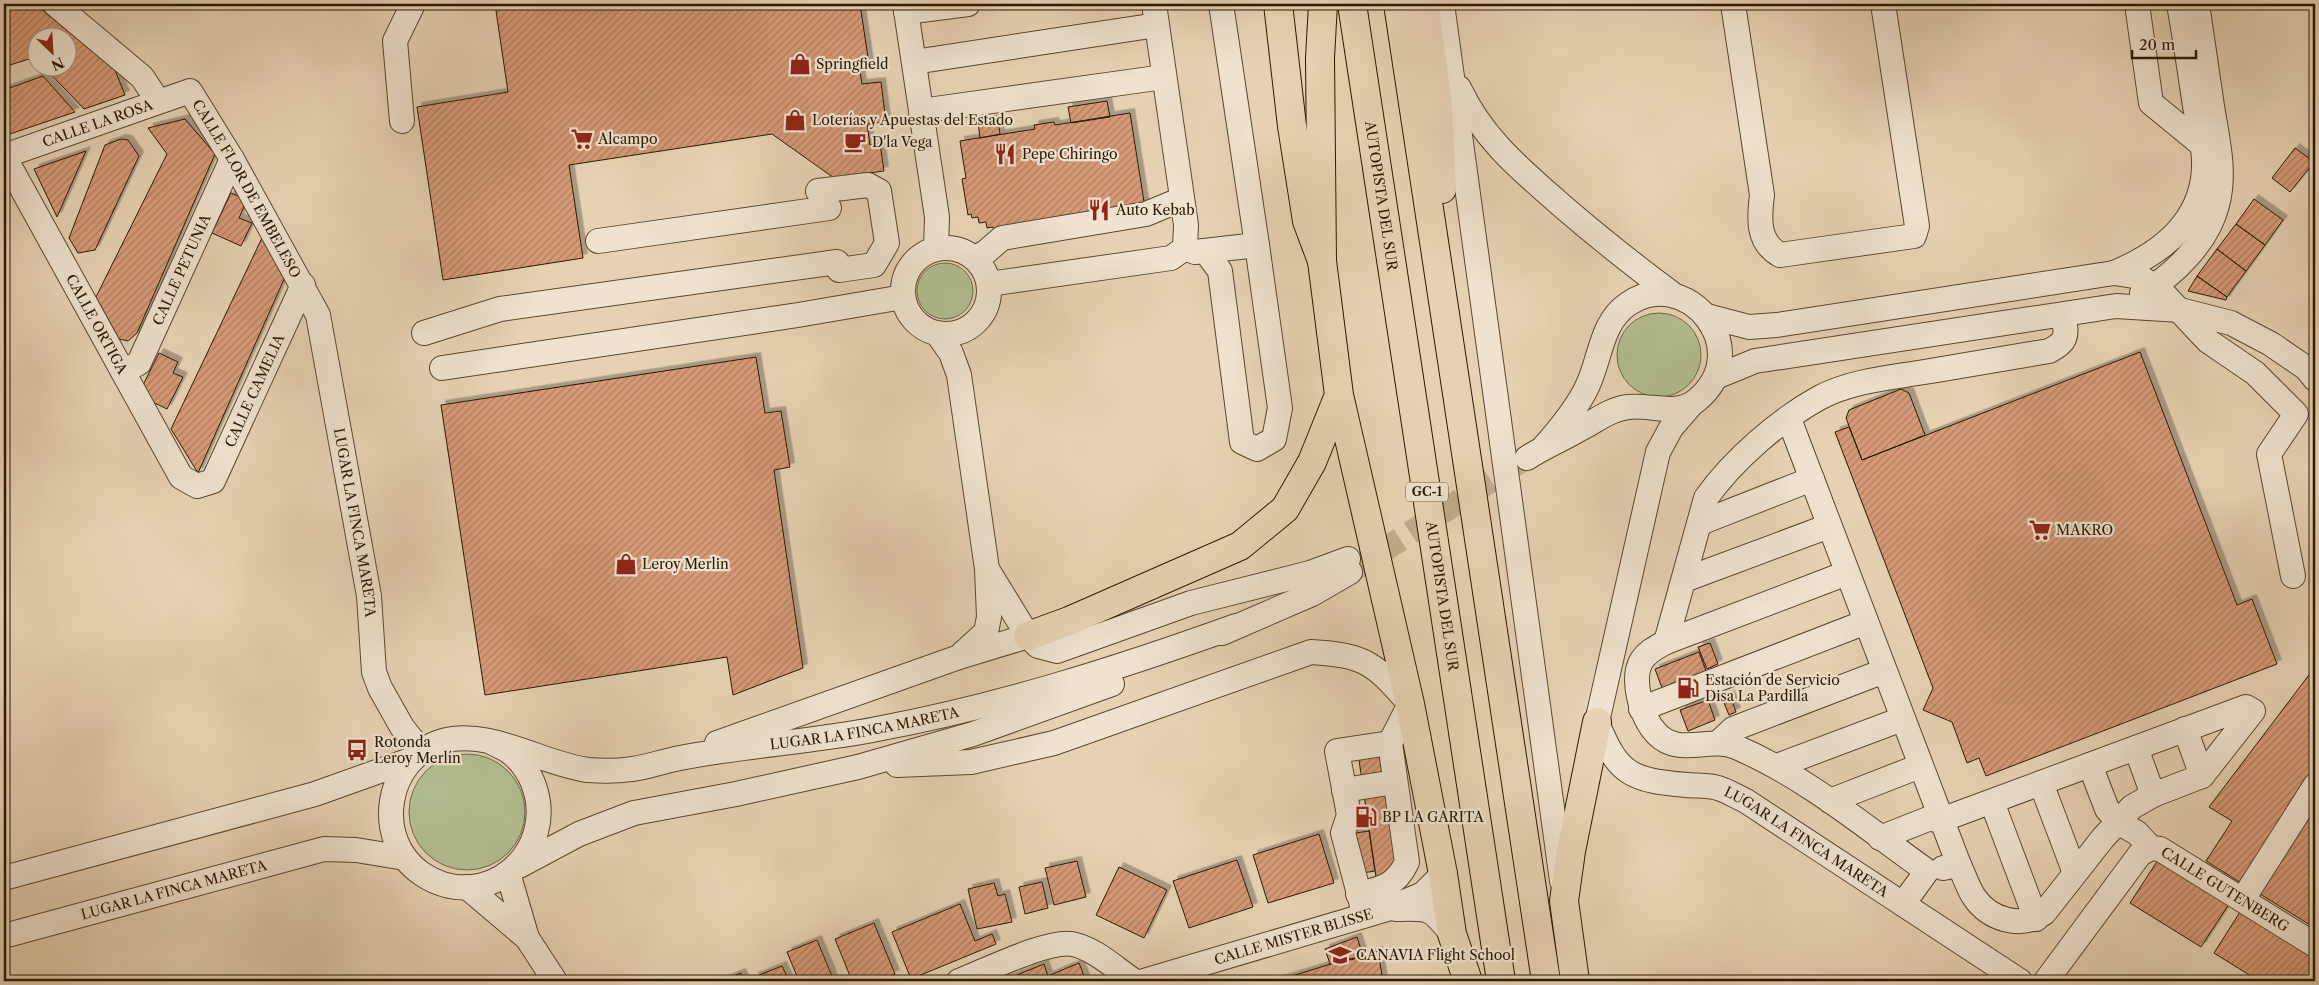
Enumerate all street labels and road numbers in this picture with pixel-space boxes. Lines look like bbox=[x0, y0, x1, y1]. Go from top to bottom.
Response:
street label: CALLE LA ROSA bbox=[40, 96, 156, 151]
street label: CALLE FLOR DE EMBELESO bbox=[188, 96, 305, 281]
street label: AUTOPISTA DEL SUR bbox=[1361, 119, 1402, 273]
street label: CALLE PETUNIA bbox=[148, 211, 215, 328]
street label: CALLE ORTIGA bbox=[62, 271, 132, 378]
street label: CALLE CAMELIA bbox=[221, 331, 288, 450]
street label: LUGAR LA FINCA MARETA bbox=[330, 427, 379, 618]
road number: GC-1 bbox=[1406, 482, 1448, 502]
street label: AUTOPISTA DEL SUR bbox=[1422, 519, 1463, 673]
street label: LUGAR LA FINCA MARETA bbox=[769, 703, 961, 753]
street label: LUGAR LA FINCA MARETA bbox=[1721, 782, 1892, 901]
street label: CALLE GUTENBERG bbox=[2158, 843, 2292, 936]
street label: LUGAR LA FINCA MARETA bbox=[79, 856, 269, 924]
street label: CALLE MISTER BLISSE bbox=[1212, 905, 1375, 969]

